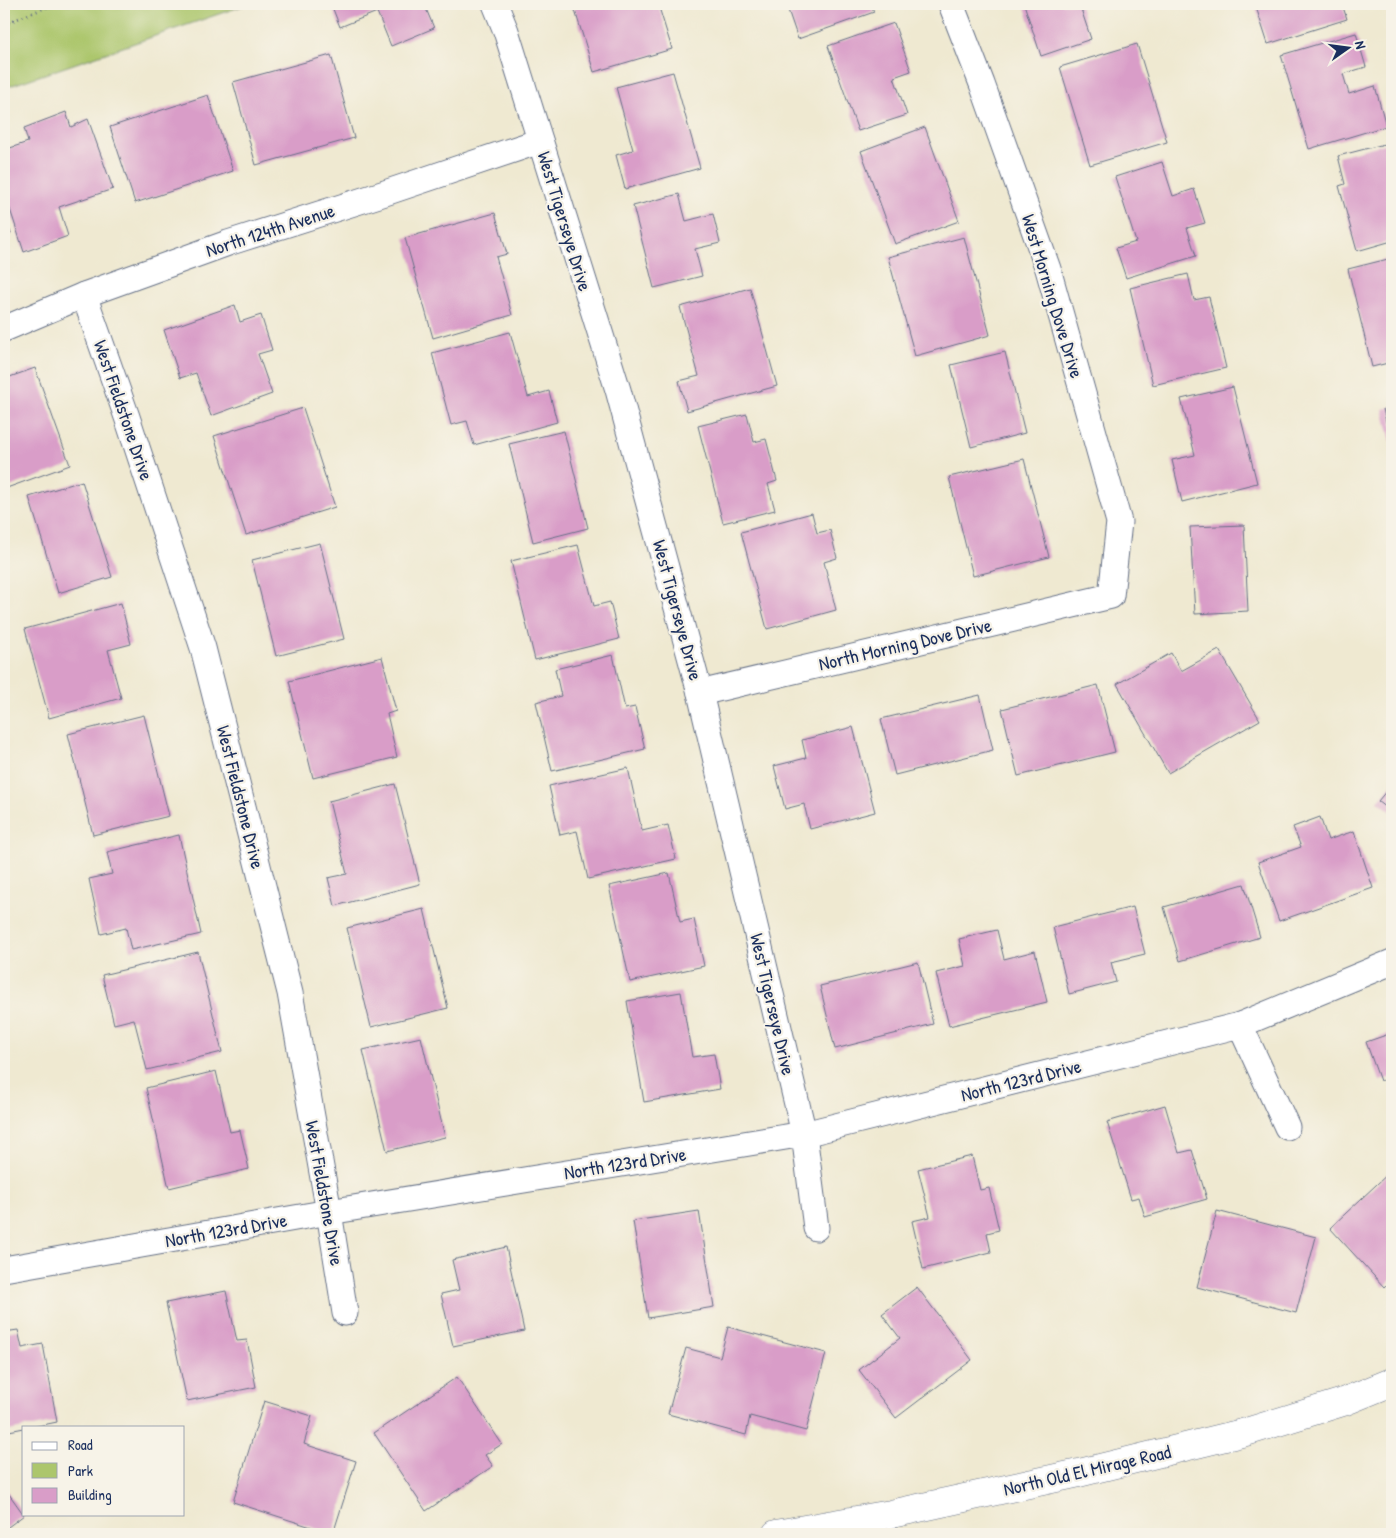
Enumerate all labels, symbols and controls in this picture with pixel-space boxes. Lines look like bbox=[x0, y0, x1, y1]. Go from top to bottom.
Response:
north arrow bbox=[1324, 22, 1374, 72]
text: N bbox=[1351, 39, 1371, 51]
street label: West Tigerseye Drive bbox=[531, 148, 599, 294]
street label: North 124th Avenue bbox=[202, 197, 338, 263]
street label: West Morning Dove Drive bbox=[1016, 211, 1090, 381]
street label: West Fieldstone Drive bbox=[88, 336, 160, 484]
street label: West Tigerseye Drive bbox=[647, 537, 709, 684]
street label: North Morning Dove Drive bbox=[816, 611, 994, 677]
street label: West Fieldstone Drive bbox=[211, 723, 271, 872]
street label: West Tigerseye Drive bbox=[744, 931, 802, 1078]
street label: North 123rd Drive bbox=[958, 1052, 1084, 1108]
street label: West Fieldstone Drive bbox=[299, 1119, 351, 1268]
street label: North 123rd Drive bbox=[562, 1140, 688, 1185]
street label: North 123rd Drive bbox=[163, 1206, 289, 1253]
legend bbox=[22, 1426, 185, 1516]
text: Road bbox=[68, 1434, 93, 1455]
street label: North Old El Mirage Road bbox=[1001, 1438, 1174, 1502]
text: Park bbox=[68, 1460, 93, 1481]
text: Building bbox=[68, 1484, 112, 1505]

